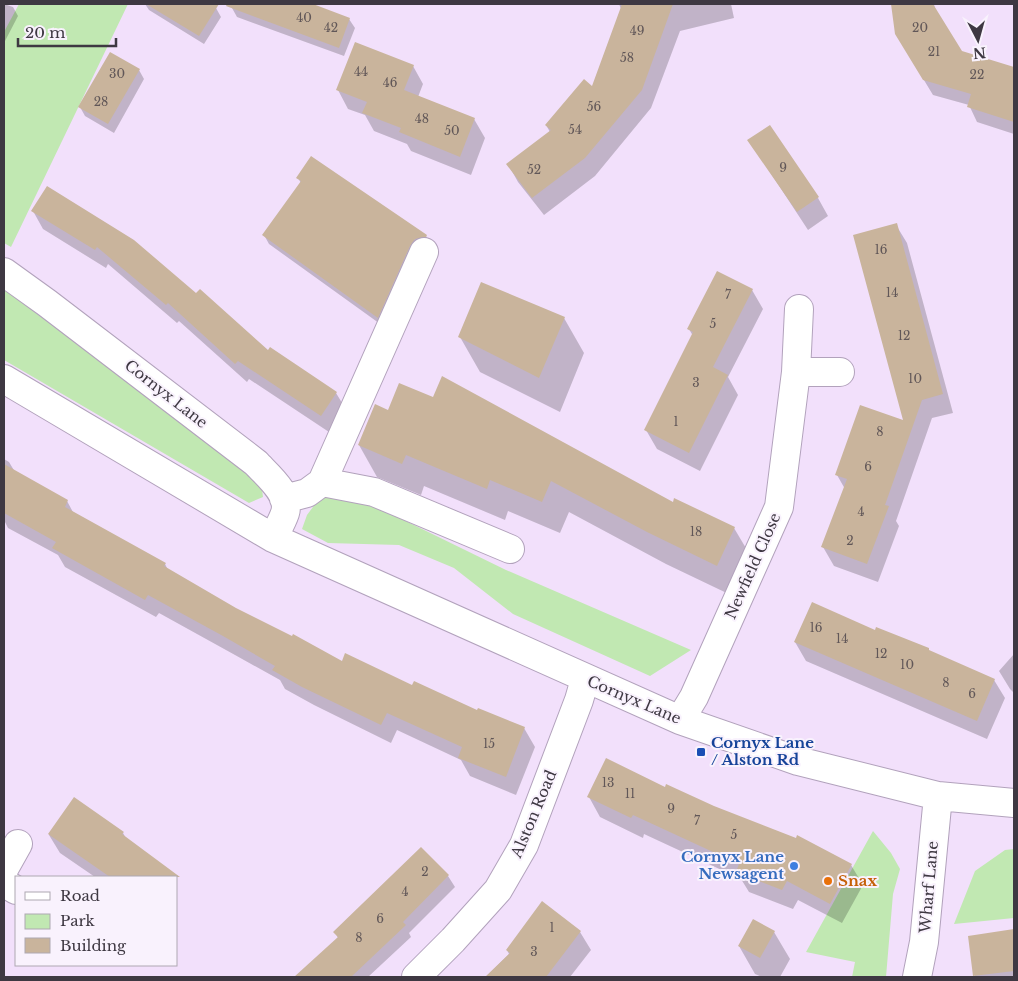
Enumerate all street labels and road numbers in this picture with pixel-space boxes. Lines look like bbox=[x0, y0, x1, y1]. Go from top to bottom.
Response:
street label: Cornyx Lane bbox=[121, 355, 212, 432]
street label: Newfield Close bbox=[721, 510, 784, 622]
street label: Cornyx Lane bbox=[584, 671, 684, 728]
street label: Alston Road bbox=[506, 767, 561, 861]
street label: Wharf Lane bbox=[915, 840, 942, 935]

